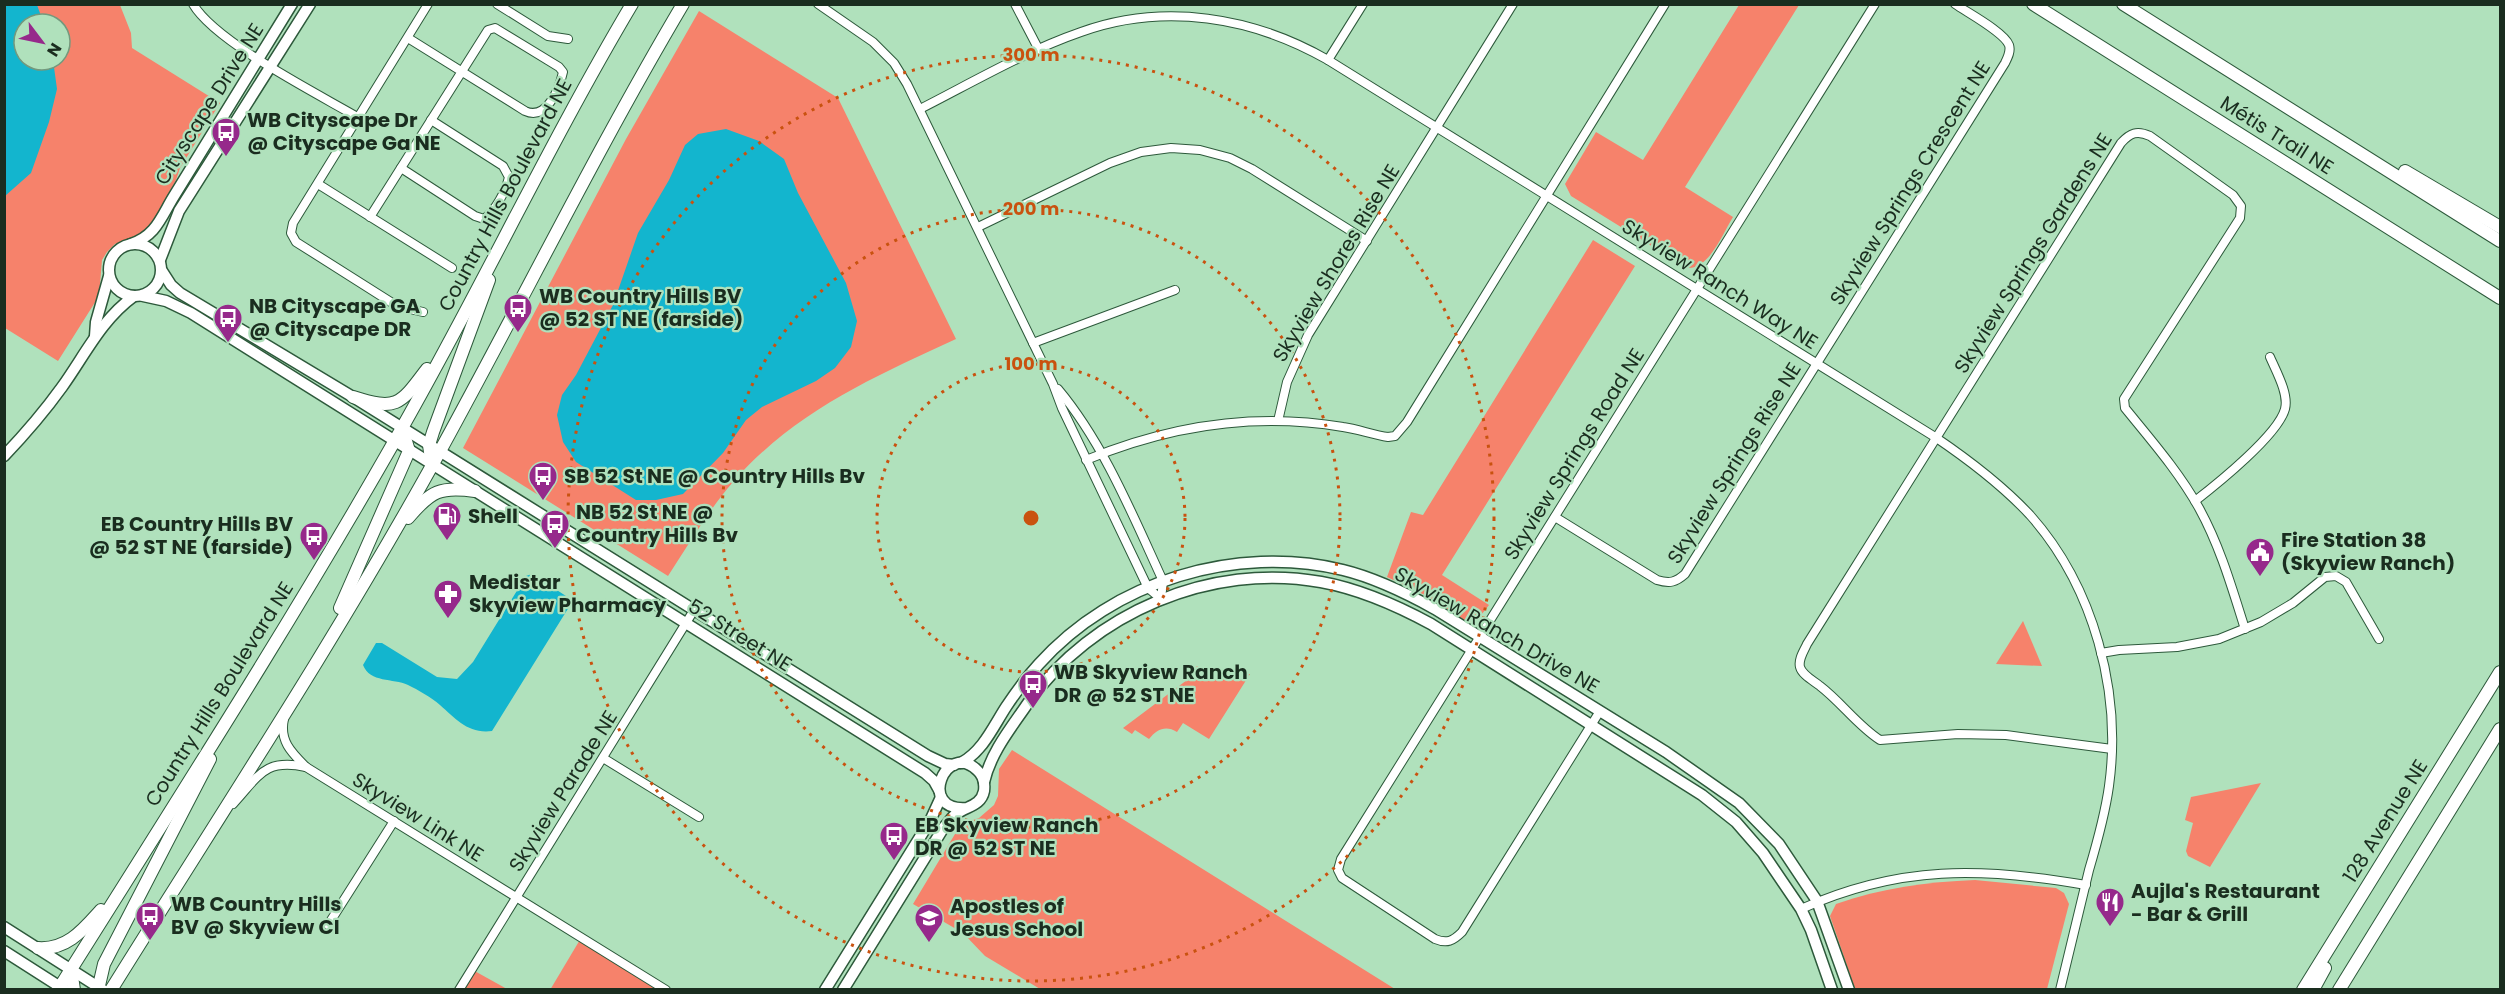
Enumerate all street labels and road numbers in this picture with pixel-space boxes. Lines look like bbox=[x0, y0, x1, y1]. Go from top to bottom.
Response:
street label: Cityscape Drive NE bbox=[148, 18, 270, 190]
street label: Skyview Springs Crescent NE bbox=[1823, 55, 1997, 311]
street label: Country Hills Boulevard NE bbox=[432, 74, 578, 316]
street label: Métis Trail NE bbox=[2215, 89, 2339, 181]
street label: Skyview Springs Gardens NE bbox=[1947, 127, 2119, 379]
street label: Skyview Shores Rise NE bbox=[1266, 159, 1406, 367]
street label: Skyview Ranch Way NE bbox=[1617, 212, 1823, 356]
street label: Skyview Springs Road NE bbox=[1497, 343, 1651, 565]
street label: Skyview Springs Rise NE bbox=[1660, 357, 1808, 569]
street label: Skyview Ranch Drive NE bbox=[1389, 560, 1605, 700]
street label: Country Hills Boulevard NE bbox=[138, 576, 300, 812]
street label: 52 Street NE bbox=[683, 592, 797, 678]
street label: Skyview Parade NE bbox=[502, 705, 624, 877]
street label: 128 Avenue NE bbox=[2336, 754, 2434, 888]
street label: Skyview Link NE bbox=[347, 765, 489, 869]

